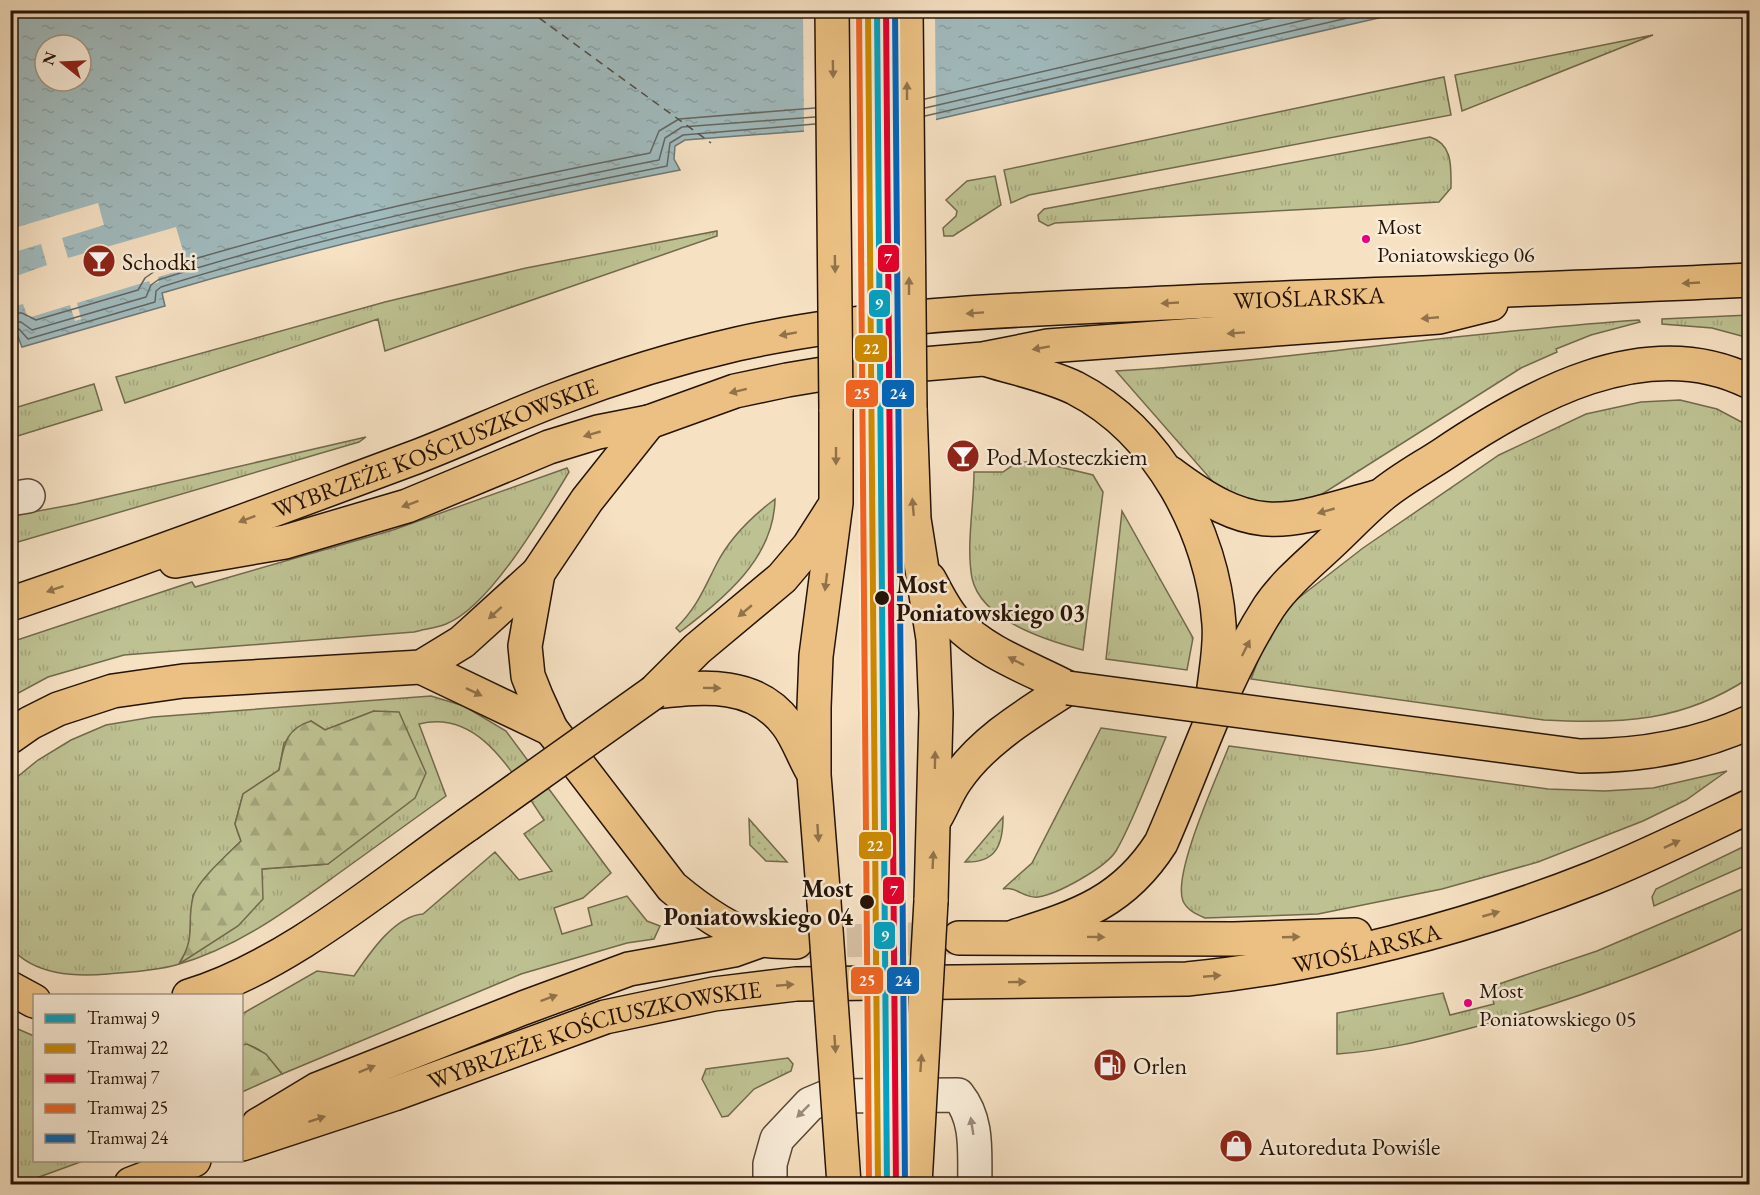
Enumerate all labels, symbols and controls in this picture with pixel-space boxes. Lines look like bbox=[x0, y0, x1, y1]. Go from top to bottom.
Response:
north arrow bbox=[33, 33, 93, 93]
text: N bbox=[37, 49, 61, 68]
one-way arrow bbox=[828, 59, 838, 78]
one-way arrow bbox=[902, 82, 912, 101]
place label: Most Poniatowskiego 06 bbox=[1377, 212, 1535, 269]
marker: Most Poniatowskiego 06 bbox=[1360, 233, 1372, 245]
bar icon: Schodki bbox=[81, 243, 117, 279]
line badge: 7 bbox=[877, 244, 900, 273]
place label: Schodki bbox=[122, 246, 197, 277]
text: 7 bbox=[884, 248, 893, 269]
one-way arrow bbox=[830, 254, 840, 273]
one-way arrow bbox=[904, 277, 913, 296]
one-way arrow bbox=[1682, 278, 1701, 287]
street label: WIOŚLARSKA bbox=[1232, 279, 1385, 316]
line badge: 9 bbox=[868, 289, 891, 318]
text: 9 bbox=[875, 293, 884, 314]
one-way arrow bbox=[1160, 298, 1179, 307]
one-way arrow bbox=[966, 308, 985, 318]
one-way arrow bbox=[1421, 313, 1440, 323]
one-way arrow bbox=[1226, 328, 1245, 338]
one-way arrow bbox=[779, 330, 798, 339]
line badge: 22 bbox=[854, 334, 888, 363]
text: 22 bbox=[863, 338, 880, 359]
one-way arrow bbox=[1032, 343, 1051, 352]
street label: WYBRZEŻE KOŚCIUSZKOWSKIE bbox=[268, 370, 602, 525]
line badge: 25 bbox=[845, 379, 879, 408]
line badge: 24 bbox=[881, 379, 915, 408]
text: 25 bbox=[854, 383, 870, 404]
text: 24 bbox=[890, 383, 907, 404]
one-way arrow bbox=[729, 386, 747, 396]
one-way arrow bbox=[583, 430, 601, 440]
bar icon: Pod Mosteczkiem bbox=[945, 438, 981, 474]
place label: Pod Mosteczkiem bbox=[986, 441, 1148, 472]
one-way arrow bbox=[831, 446, 841, 465]
one-way arrow bbox=[908, 498, 917, 517]
one-way arrow bbox=[401, 500, 419, 510]
one-way arrow bbox=[1317, 507, 1335, 516]
one-way arrow bbox=[238, 514, 256, 524]
place label: Most Poniatowskiego 03 bbox=[896, 569, 1085, 629]
one-way arrow bbox=[821, 572, 830, 591]
one-way arrow bbox=[46, 585, 64, 595]
marker: Most Poniatowskiego 03 bbox=[873, 589, 891, 607]
one-way arrow bbox=[738, 604, 753, 617]
one-way arrow bbox=[488, 606, 502, 620]
one-way arrow bbox=[1241, 640, 1250, 657]
one-way arrow bbox=[1007, 656, 1025, 666]
one-way arrow bbox=[703, 683, 722, 693]
one-way arrow bbox=[465, 687, 482, 696]
one-way arrow bbox=[931, 750, 940, 769]
one-way arrow bbox=[813, 824, 822, 843]
line badge: 22 bbox=[858, 831, 892, 860]
text: 22 bbox=[867, 835, 884, 856]
one-way arrow bbox=[1664, 839, 1681, 848]
one-way arrow bbox=[928, 850, 937, 869]
place label: Most Poniatowskiego 04 bbox=[664, 873, 853, 933]
line badge: 7 bbox=[882, 876, 905, 905]
text: 7 bbox=[890, 880, 899, 901]
marker: Most Poniatowskiego 04 bbox=[858, 893, 876, 911]
one-way arrow bbox=[1482, 909, 1500, 918]
street label: WIOŚLARSKA bbox=[1290, 915, 1445, 980]
line badge: 9 bbox=[873, 921, 896, 950]
text: 9 bbox=[881, 925, 890, 946]
one-way arrow bbox=[1086, 932, 1105, 942]
one-way arrow bbox=[1281, 932, 1300, 942]
line badge: 25 bbox=[850, 966, 884, 995]
line badge: 24 bbox=[886, 966, 920, 995]
text: 25 bbox=[859, 970, 875, 991]
text: 24 bbox=[895, 970, 912, 991]
one-way arrow bbox=[1203, 971, 1222, 981]
street label: WYBRZEŻE KOŚCIUSZKOWSKIE bbox=[423, 973, 763, 1096]
place label: Most Poniatowskiego 05 bbox=[1479, 976, 1637, 1033]
one-way arrow bbox=[1008, 977, 1027, 987]
one-way arrow bbox=[776, 980, 795, 990]
one-way arrow bbox=[540, 993, 558, 1003]
legend bbox=[33, 994, 243, 1162]
marker: Most Poniatowskiego 05 bbox=[1462, 997, 1474, 1009]
text: Tramwaj 9 bbox=[87, 1006, 160, 1029]
one-way arrow bbox=[830, 1035, 839, 1054]
text: Tramwaj 22 bbox=[87, 1036, 168, 1059]
fuel station icon: Orlen bbox=[1092, 1047, 1128, 1083]
place label: Orlen bbox=[1133, 1050, 1187, 1081]
one-way arrow bbox=[916, 1054, 925, 1073]
one-way arrow bbox=[358, 1064, 376, 1073]
text: Tramwaj 7 bbox=[87, 1066, 160, 1089]
text: Tramwaj 25 bbox=[87, 1096, 168, 1119]
one-way arrow bbox=[796, 1103, 810, 1117]
one-way arrow bbox=[308, 1114, 326, 1124]
one-way arrow bbox=[968, 1117, 977, 1136]
text: Tramwaj 24 bbox=[87, 1126, 168, 1149]
shop icon: Autoreduta Powiśle bbox=[1218, 1128, 1254, 1164]
place label: Autoreduta Powiśle bbox=[1258, 1131, 1440, 1162]

